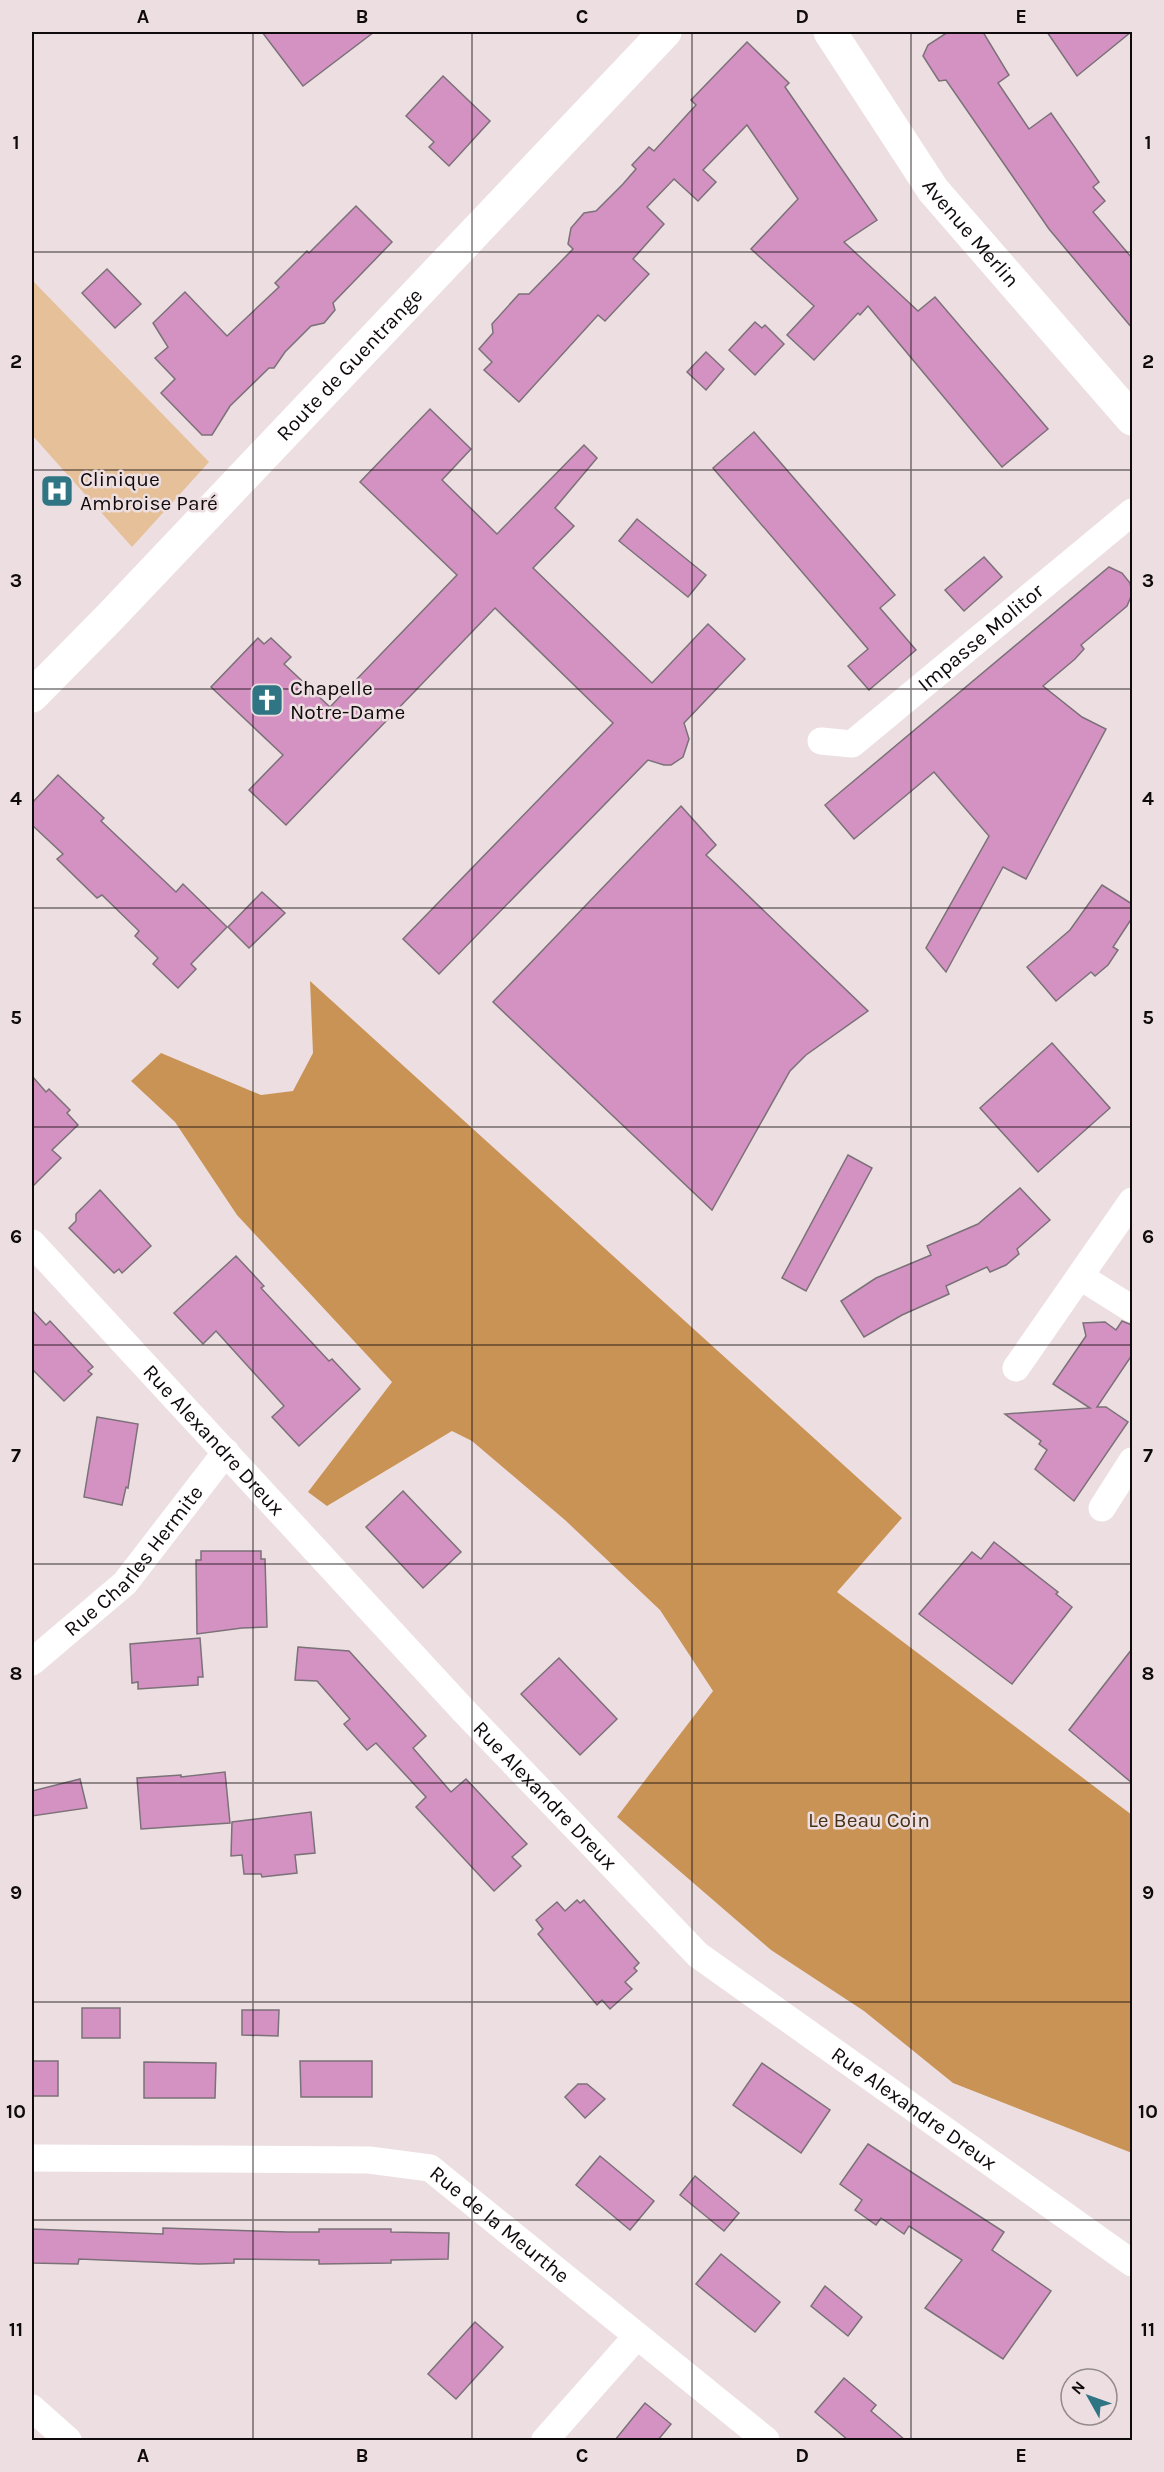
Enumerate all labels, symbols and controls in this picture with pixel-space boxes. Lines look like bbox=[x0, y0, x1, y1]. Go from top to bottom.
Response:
text: A bbox=[137, 5, 150, 28]
text: B bbox=[356, 5, 368, 28]
text: C bbox=[576, 5, 588, 28]
text: D bbox=[795, 5, 809, 28]
text: E bbox=[1015, 5, 1027, 28]
text: 1 bbox=[12, 131, 20, 154]
text: 1 bbox=[1144, 131, 1152, 154]
street label: Avenue Merlin bbox=[917, 175, 1024, 292]
street label: Route de Guentrange bbox=[272, 283, 427, 446]
text: 2 bbox=[10, 350, 22, 373]
text: 2 bbox=[1142, 350, 1154, 373]
place label: Clinique Ambroise Paré bbox=[80, 467, 218, 515]
hospital icon: Clinique Ambroise Paré bbox=[39, 473, 75, 509]
text: 3 bbox=[10, 569, 22, 592]
text: 3 bbox=[1142, 569, 1154, 592]
street label: Impasse Molitor bbox=[913, 578, 1048, 696]
place label: Chapelle Notre-Dame bbox=[290, 676, 405, 724]
church icon: Chapelle Notre-Dame bbox=[249, 682, 285, 718]
text: 4 bbox=[10, 787, 22, 810]
text: 4 bbox=[1142, 787, 1154, 810]
text: 5 bbox=[10, 1006, 22, 1029]
text: 5 bbox=[1142, 1006, 1154, 1029]
text: 6 bbox=[10, 1225, 22, 1248]
text: 6 bbox=[1142, 1225, 1154, 1248]
street label: Rue Alexandre Dreux bbox=[138, 1360, 289, 1521]
text: 7 bbox=[11, 1444, 21, 1467]
text: 7 bbox=[1143, 1444, 1153, 1467]
street label: Rue Charles Hermite bbox=[59, 1481, 208, 1641]
text: 8 bbox=[10, 1662, 22, 1685]
text: 8 bbox=[1142, 1662, 1154, 1685]
street label: Rue Alexandre Dreux bbox=[468, 1716, 622, 1875]
park label: Le Beau Coin bbox=[808, 1808, 930, 1832]
text: 9 bbox=[10, 1881, 22, 1904]
text: 9 bbox=[1142, 1881, 1154, 1904]
street label: Rue Alexandre Dreux bbox=[827, 2042, 1001, 2175]
text: 10 bbox=[6, 2100, 26, 2123]
text: 10 bbox=[1138, 2100, 1158, 2123]
street label: Rue de la Meurthe bbox=[425, 2161, 574, 2288]
text: 11 bbox=[9, 2318, 23, 2341]
text: 11 bbox=[1141, 2318, 1155, 2341]
north arrow bbox=[1059, 2367, 1119, 2427]
text: N bbox=[1067, 2377, 1089, 2398]
text: A bbox=[137, 2444, 150, 2467]
text: B bbox=[356, 2444, 368, 2467]
text: C bbox=[576, 2444, 588, 2467]
text: D bbox=[795, 2444, 809, 2467]
text: E bbox=[1015, 2444, 1027, 2467]

